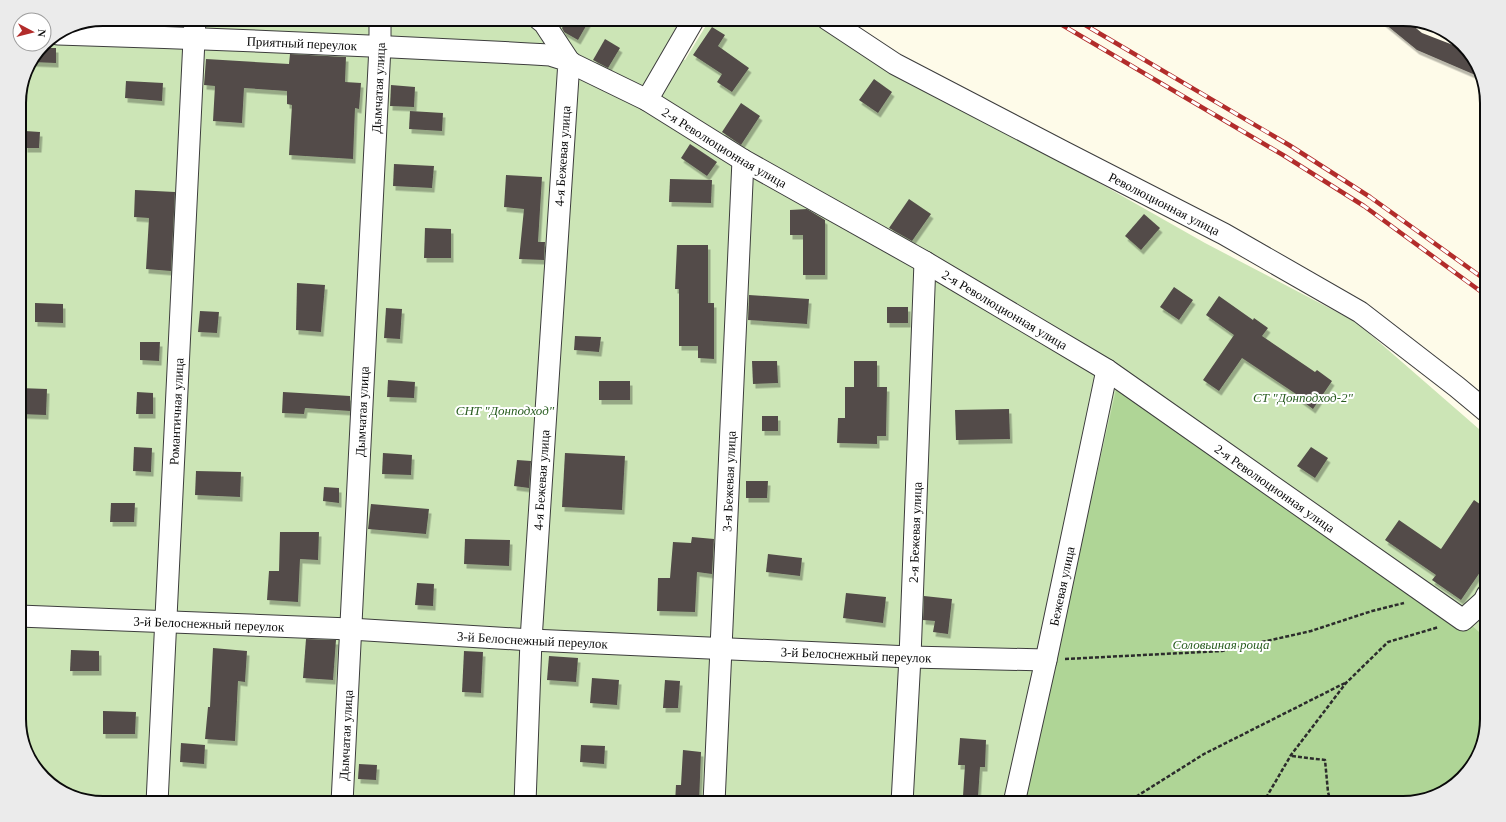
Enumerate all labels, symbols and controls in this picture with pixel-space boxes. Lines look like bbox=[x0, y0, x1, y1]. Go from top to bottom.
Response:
north arrow bbox=[12, 12, 52, 52]
text: N bbox=[35, 29, 48, 38]
street label: Приятный переулок bbox=[246, 34, 358, 53]
street label: Дымчатая улица bbox=[369, 42, 388, 134]
street label: 2-я Революционная улица bbox=[659, 104, 789, 191]
street label: 4-я Бежевая улица bbox=[551, 105, 574, 207]
street label: Революционная улица bbox=[1106, 169, 1223, 239]
street label: 2-я Революционная улица bbox=[939, 267, 1070, 353]
street label: Романтичная улица bbox=[166, 357, 187, 465]
street label: Дымчатая улица bbox=[352, 366, 372, 457]
park label: СТ "Донподход-2" bbox=[1253, 390, 1353, 405]
park label: СНТ "Донподход" bbox=[456, 403, 555, 418]
street label: 4-я Бежевая улица bbox=[530, 429, 553, 531]
street label: 3-я Бежевая улица bbox=[719, 430, 739, 532]
street label: 2-я Революционная улица bbox=[1212, 441, 1338, 536]
street label: 2-я Бежевая улица bbox=[906, 481, 925, 583]
street label: Бежевая улица bbox=[1046, 545, 1078, 627]
street label: 3-й Белоснежный переулок bbox=[133, 613, 285, 634]
street label: 3-й Белоснежный переулок bbox=[457, 629, 609, 651]
park label: Соловьиная роща bbox=[1172, 637, 1270, 652]
street label: 3-й Белоснежный переулок bbox=[780, 644, 932, 665]
street label: Дымчатая улица bbox=[336, 689, 356, 781]

